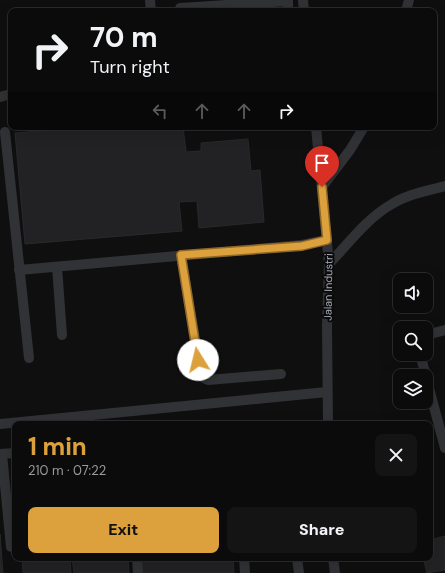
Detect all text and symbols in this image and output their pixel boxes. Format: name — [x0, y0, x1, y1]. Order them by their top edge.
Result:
text: 70 m — [90, 19, 158, 56]
icon: right — [24, 24, 76, 76]
text: Turn right — [90, 55, 170, 79]
icon: left — [149, 100, 171, 122]
icon: ahead — [191, 100, 213, 122]
icon: ahead — [233, 100, 255, 122]
icon: right — [275, 100, 297, 122]
pin — [305, 146, 339, 187]
icon: arrive — [311, 152, 333, 174]
street label: Jalan Industri — [320, 253, 336, 321]
map controls — [393, 273, 433, 409]
button: sound — [393, 273, 433, 313]
button: search — [393, 321, 433, 361]
position arrow — [177, 339, 219, 381]
button: layers — [393, 369, 433, 409]
text: 1 min — [28, 431, 87, 462]
button: close — [375, 434, 417, 476]
text: 210 m · 07:22 — [28, 462, 106, 479]
button: Exit — [28, 507, 219, 553]
button: Share — [227, 507, 417, 553]

